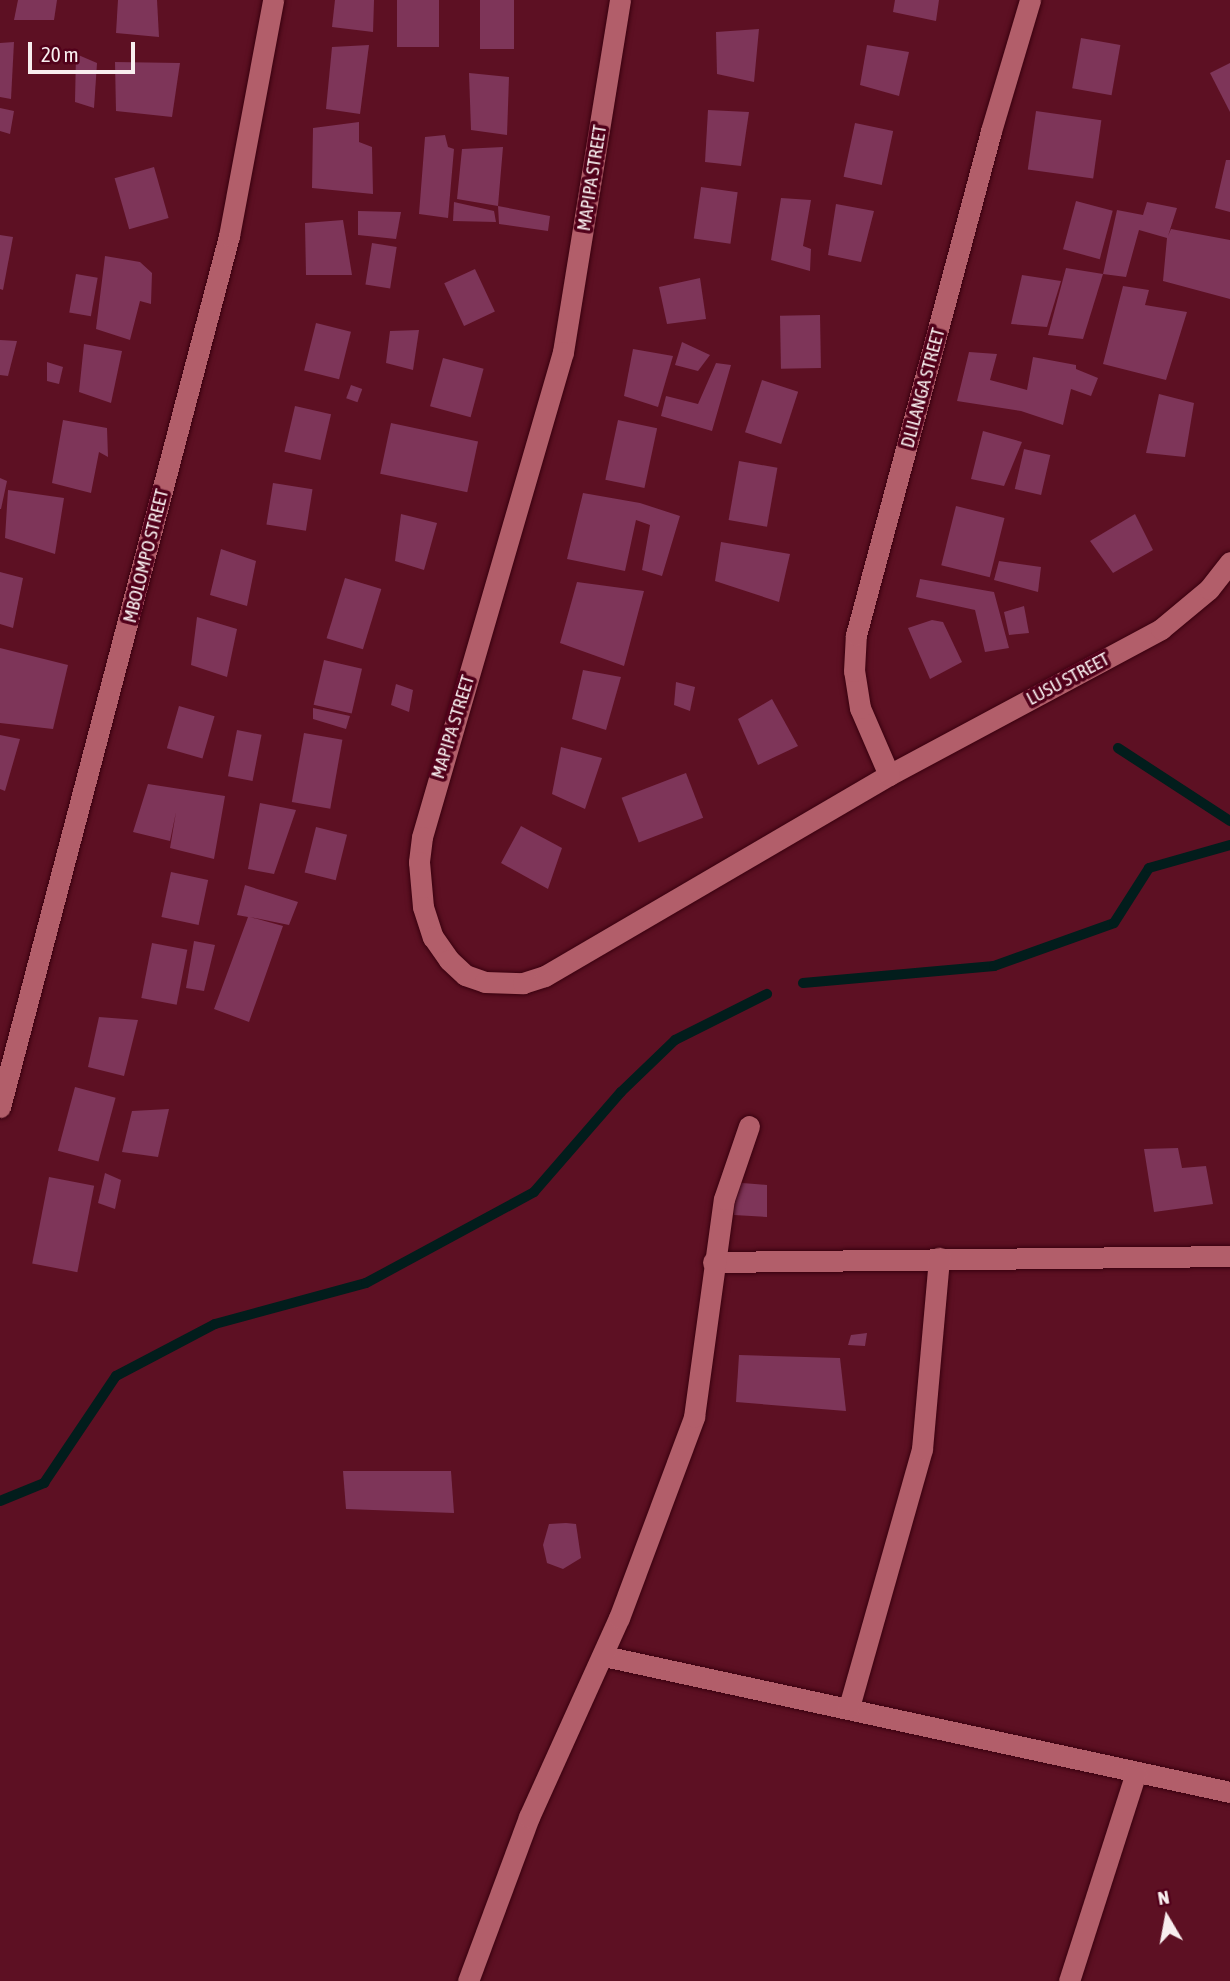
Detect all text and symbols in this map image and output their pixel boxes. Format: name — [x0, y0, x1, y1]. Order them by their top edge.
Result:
scale bar — [32, 28, 138, 72]
text: 20 m — [41, 42, 79, 66]
street label: MAPIPA STREET — [572, 123, 612, 233]
street label: DLILANGA STREET — [896, 326, 950, 450]
street label: MBOLOMPO STREET — [118, 487, 174, 625]
street label: LUSU STREET — [1023, 648, 1113, 710]
street label: MAPIPA STREET — [426, 673, 480, 781]
north arrow — [1132, 1883, 1202, 1953]
text: N — [1156, 1886, 1171, 1909]

